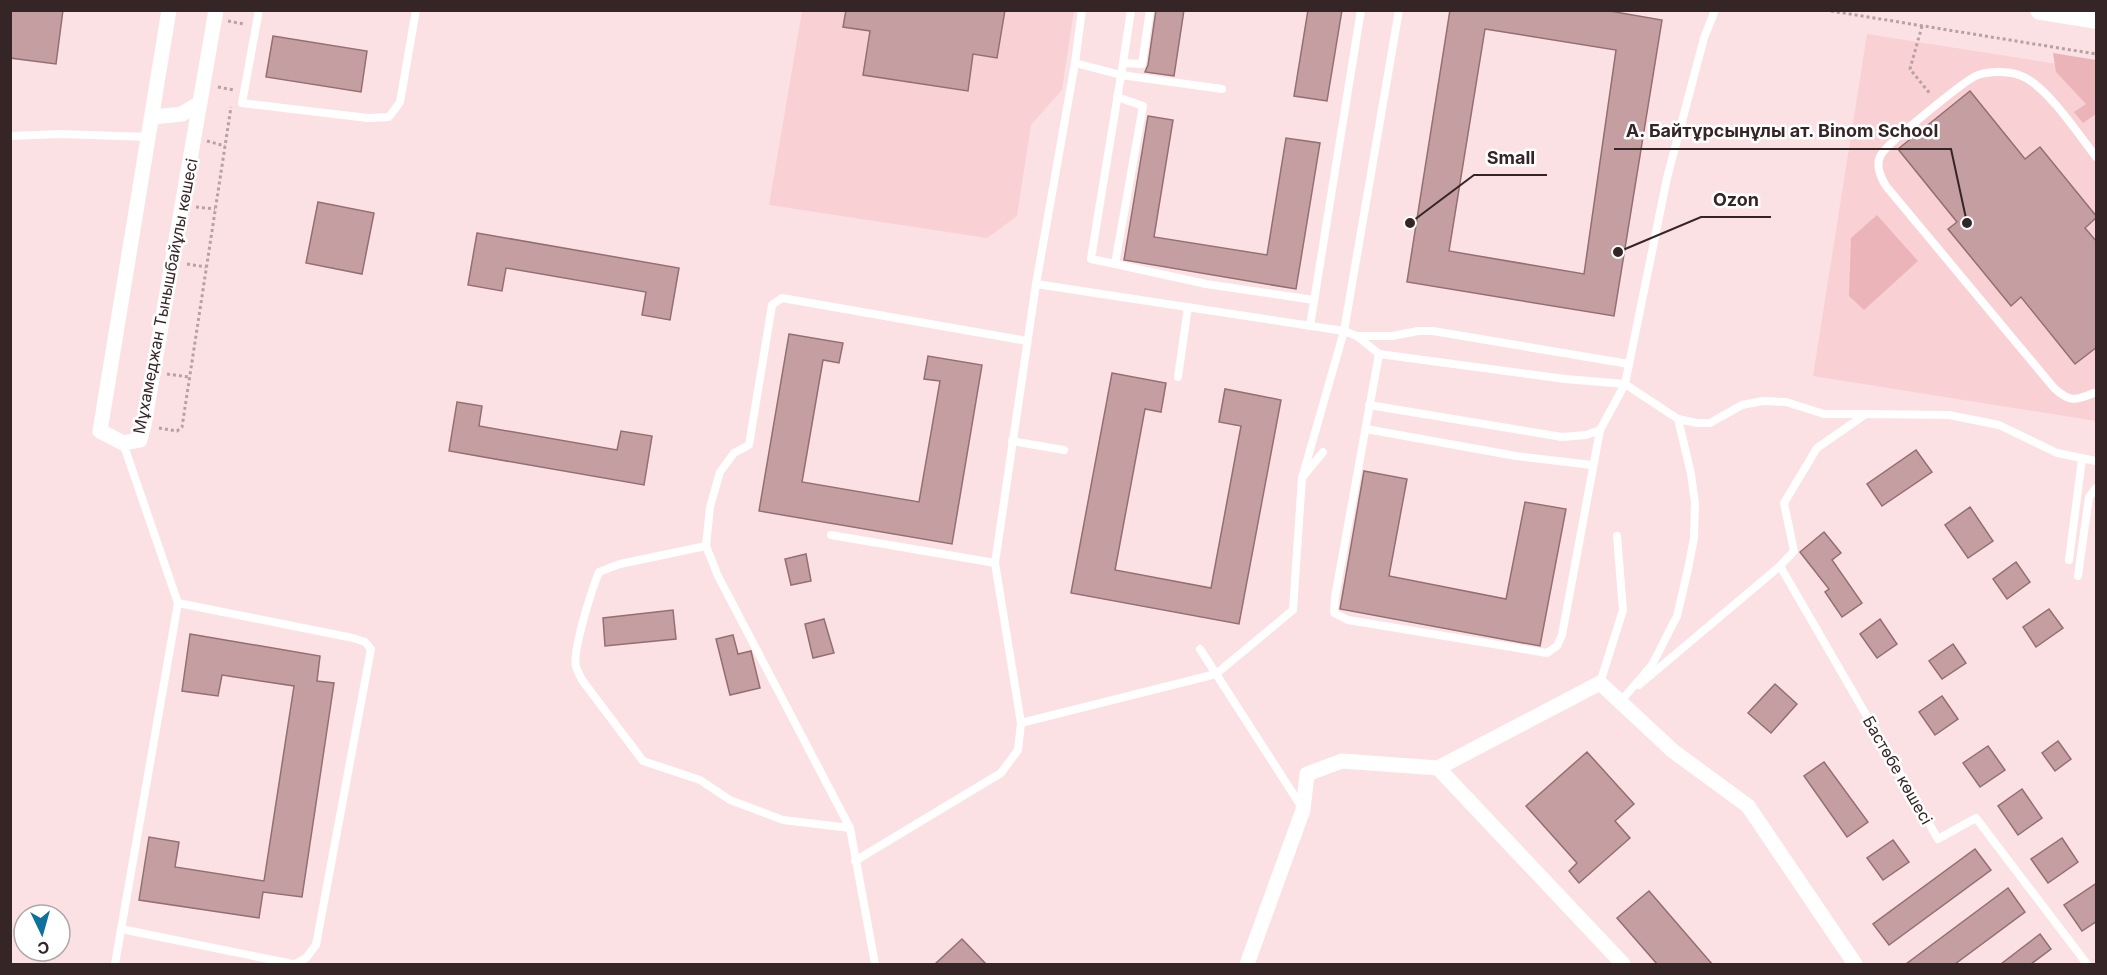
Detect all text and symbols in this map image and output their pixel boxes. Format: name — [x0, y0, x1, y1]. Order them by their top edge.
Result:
callout: А. Байтұрсынұлы ат. Binom School — [1614, 113, 1951, 149]
text: А. Байтұрсынұлы ат. Binom School — [1626, 120, 1938, 141]
callout: Small — [1474, 139, 1547, 175]
text: Small — [1487, 147, 1535, 168]
street label: Мұхамеджан Тынышбайұлы көшесі — [128, 157, 202, 435]
callout: Ozon — [1701, 181, 1771, 217]
text: Ozon — [1713, 189, 1759, 210]
street label: Бастөбе көшесі — [1859, 712, 1937, 828]
north arrow — [12, 903, 72, 963]
text: С — [36, 937, 50, 958]

